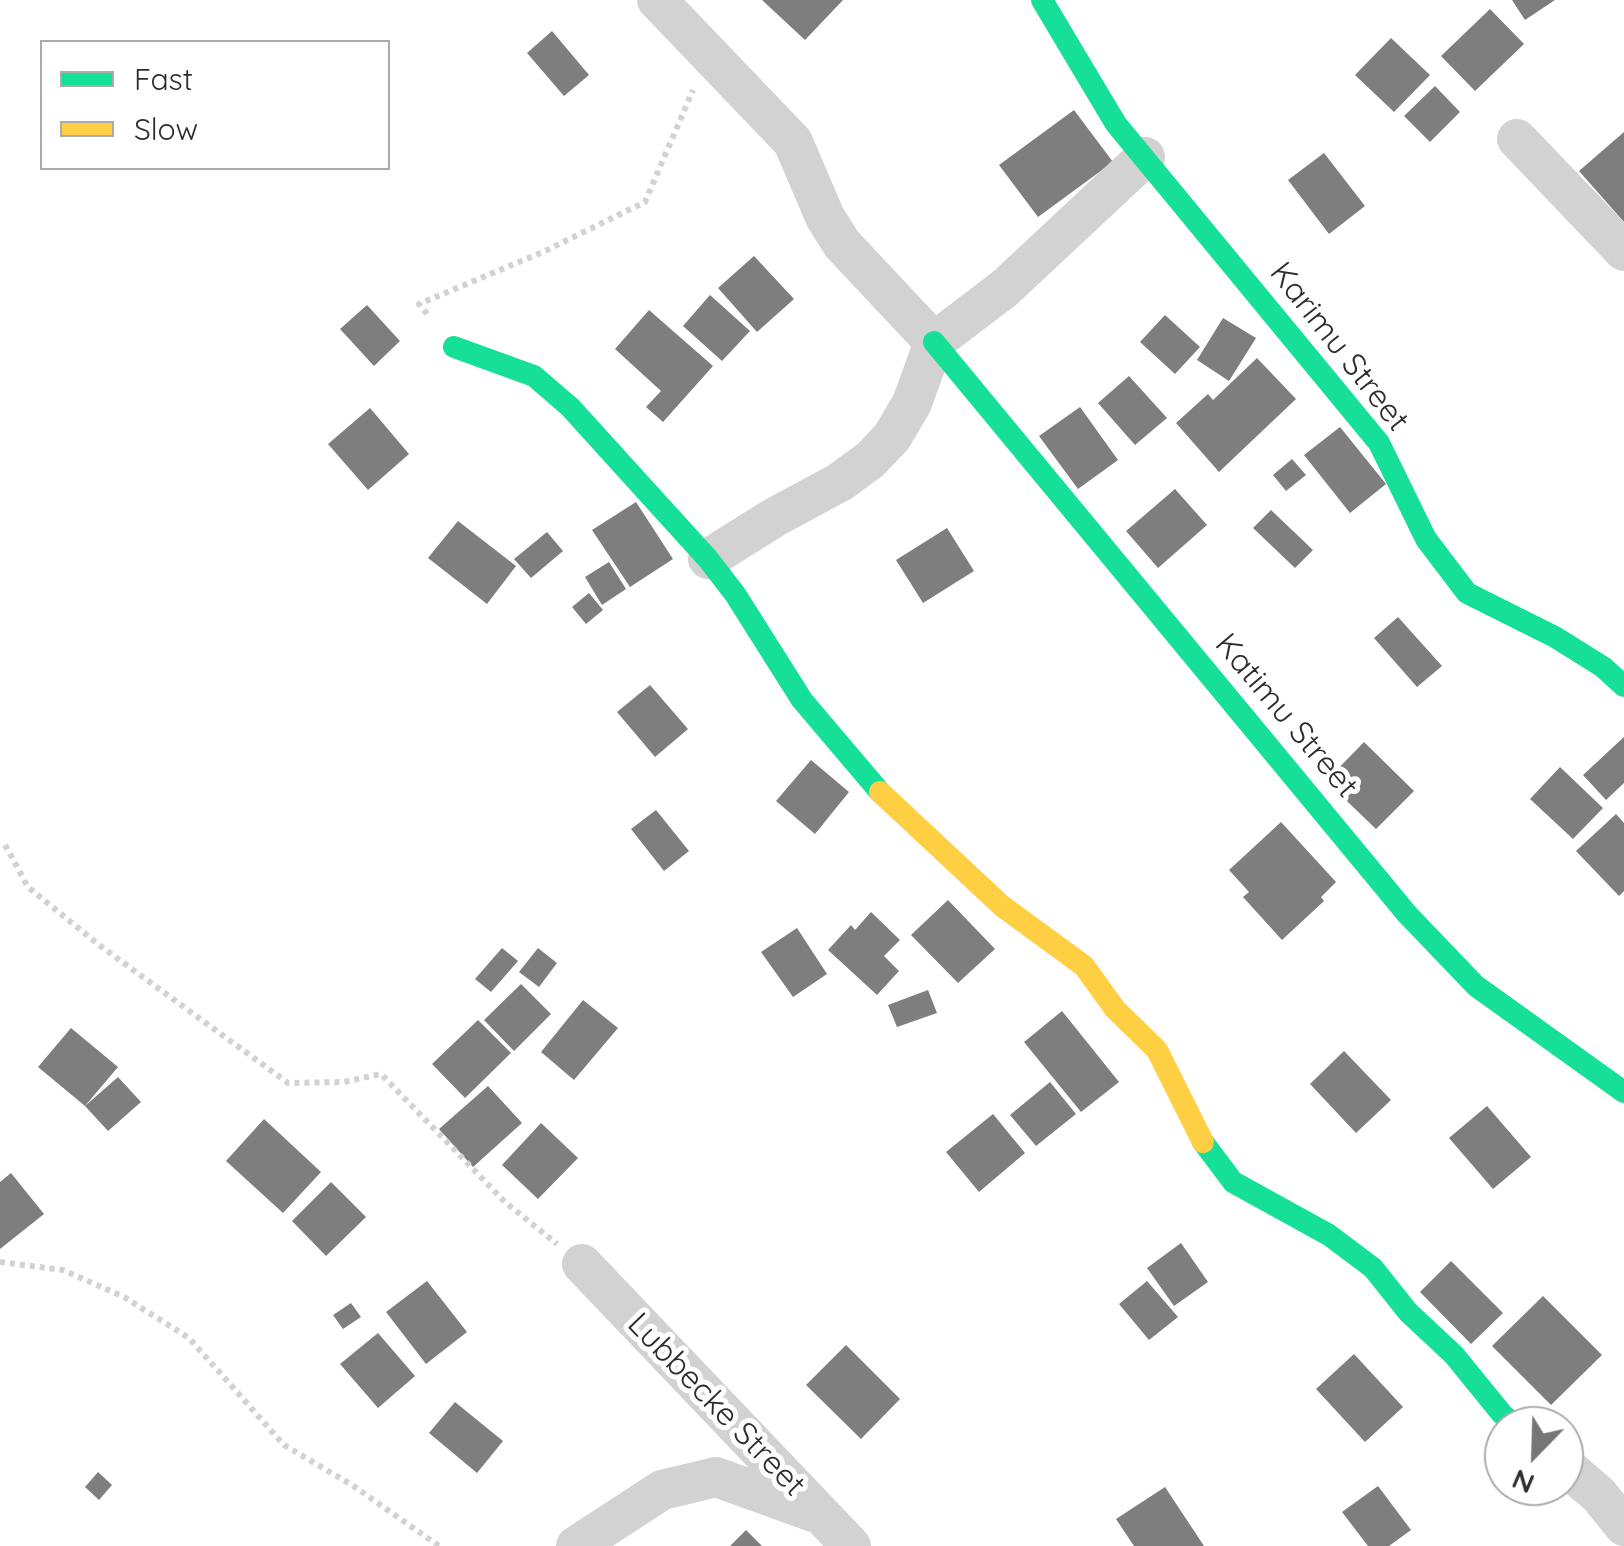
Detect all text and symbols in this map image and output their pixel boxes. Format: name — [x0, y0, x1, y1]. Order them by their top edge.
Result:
legend — [40, 40, 390, 170]
text: Fast — [134, 60, 193, 98]
text: Slow — [134, 110, 198, 148]
street label: Karimu Street — [1261, 255, 1417, 439]
street label: Katimu Street — [1206, 626, 1366, 806]
street label: Lubbecke Street — [619, 1306, 813, 1504]
north arrow — [1484, 1406, 1584, 1506]
text: N — [1507, 1462, 1539, 1502]

